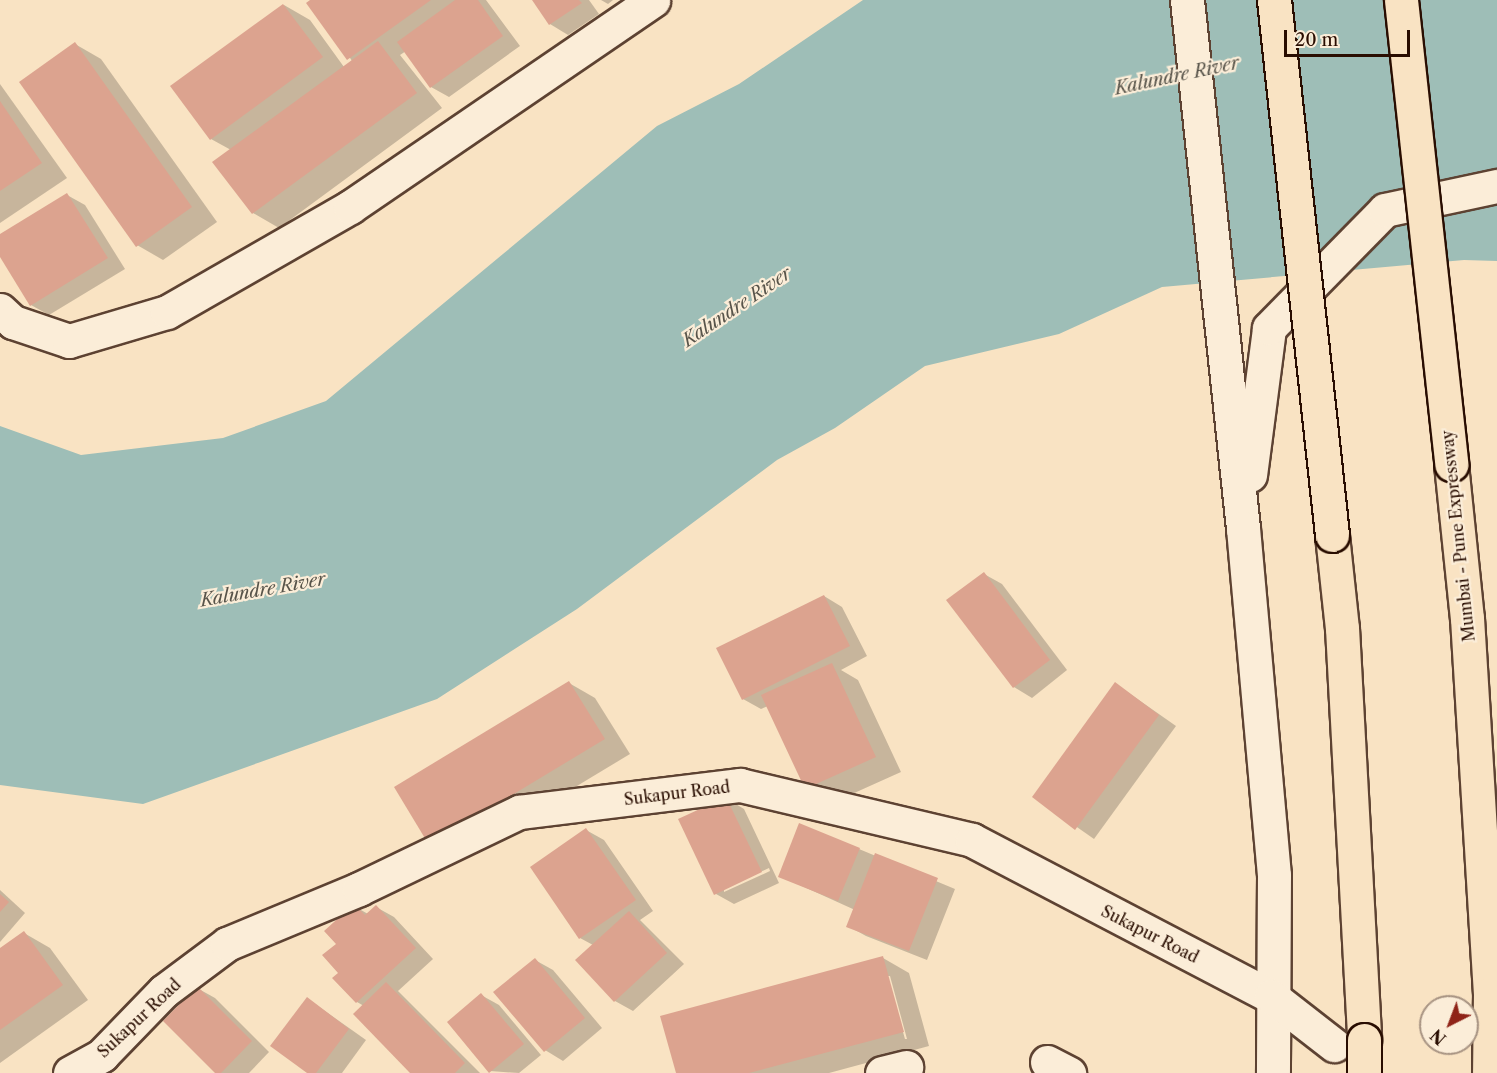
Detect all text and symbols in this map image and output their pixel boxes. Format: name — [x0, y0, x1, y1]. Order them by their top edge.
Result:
scale bar — [1287, 18, 1413, 56]
text: 20 m — [1295, 29, 1338, 51]
water label: Kalundre River — [1113, 52, 1241, 100]
water label: Kalundre River — [678, 263, 796, 351]
street label: Mumbai - Pune Expressway — [1437, 429, 1479, 643]
water label: Kalundre River — [199, 568, 327, 612]
street label: Sukapur Road — [623, 777, 731, 809]
street label: Sukapur Road — [1098, 901, 1202, 967]
street label: Sukapur Road — [93, 974, 185, 1062]
north arrow — [1419, 995, 1479, 1055]
text: N — [1426, 1025, 1450, 1049]

